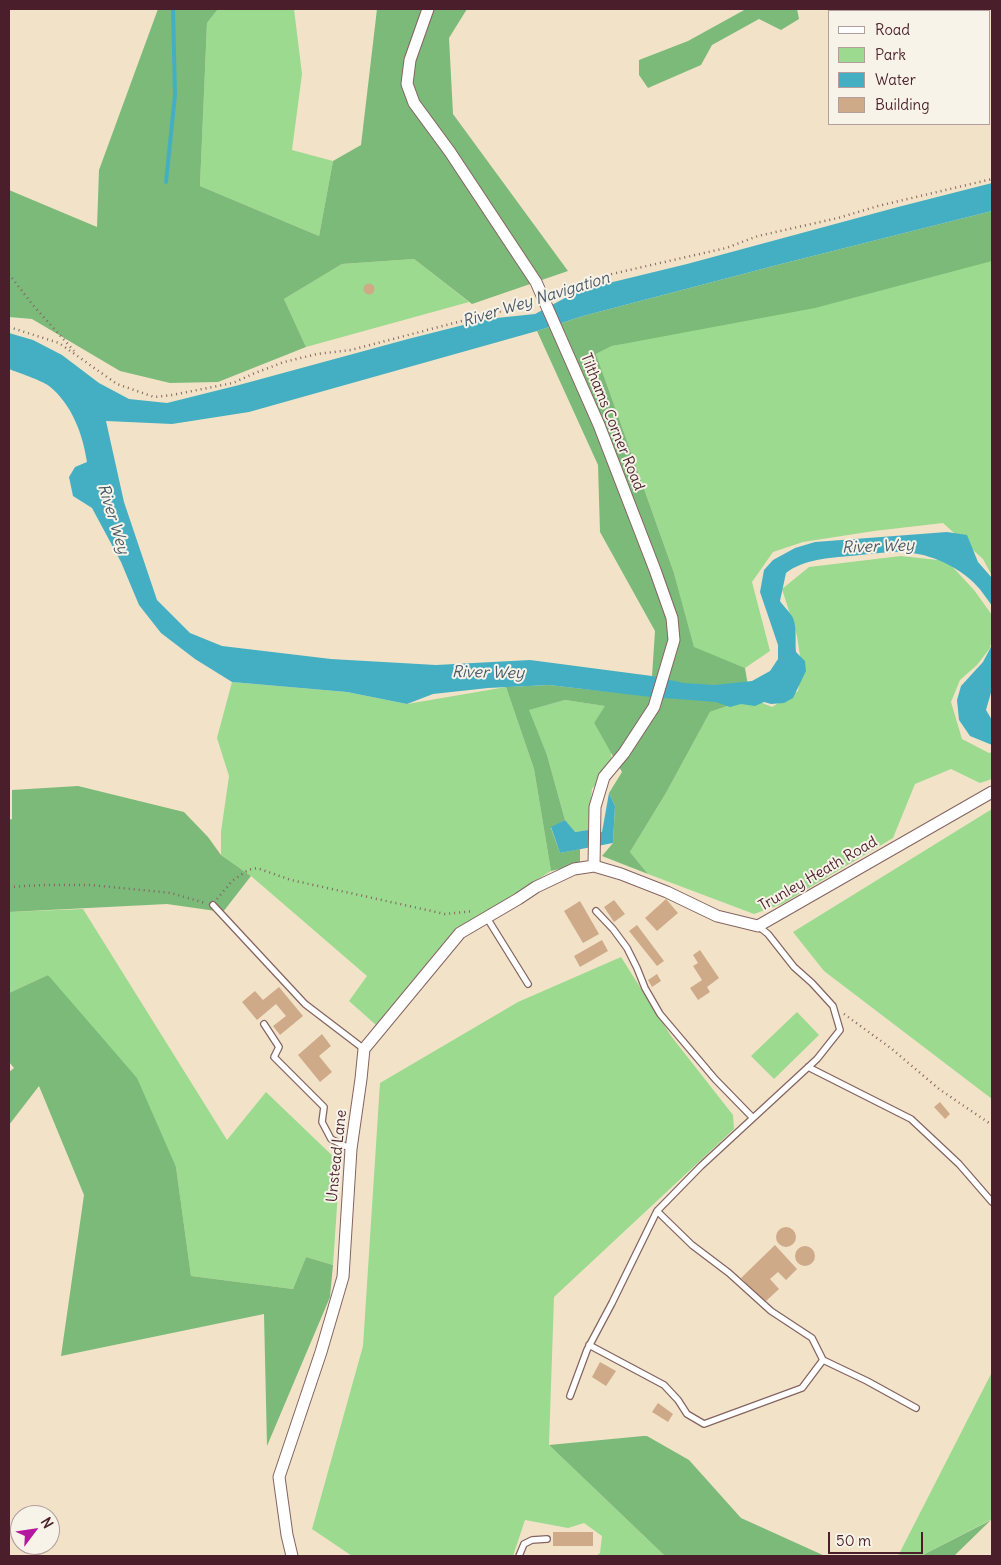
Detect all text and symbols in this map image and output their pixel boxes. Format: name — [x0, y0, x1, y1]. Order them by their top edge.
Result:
legend — [828, 10, 991, 125]
text: Road — [875, 20, 910, 39]
text: Park — [875, 45, 906, 64]
text: Water — [875, 70, 916, 89]
text: Building — [875, 95, 930, 114]
water label: River Wey Navigation — [460, 269, 612, 331]
street label: Tilthams Corner Road — [576, 351, 648, 493]
water label: River Wey — [93, 482, 133, 556]
water label: River Wey — [842, 536, 914, 558]
water label: River Wey — [452, 663, 524, 683]
street label: Trunley Heath Road — [756, 833, 880, 915]
street label: Unstead Lane — [323, 1109, 351, 1203]
north arrow — [10, 1505, 60, 1555]
text: N — [37, 1514, 57, 1532]
scale bar — [831, 1522, 926, 1554]
text: 50 m — [836, 1531, 871, 1550]

